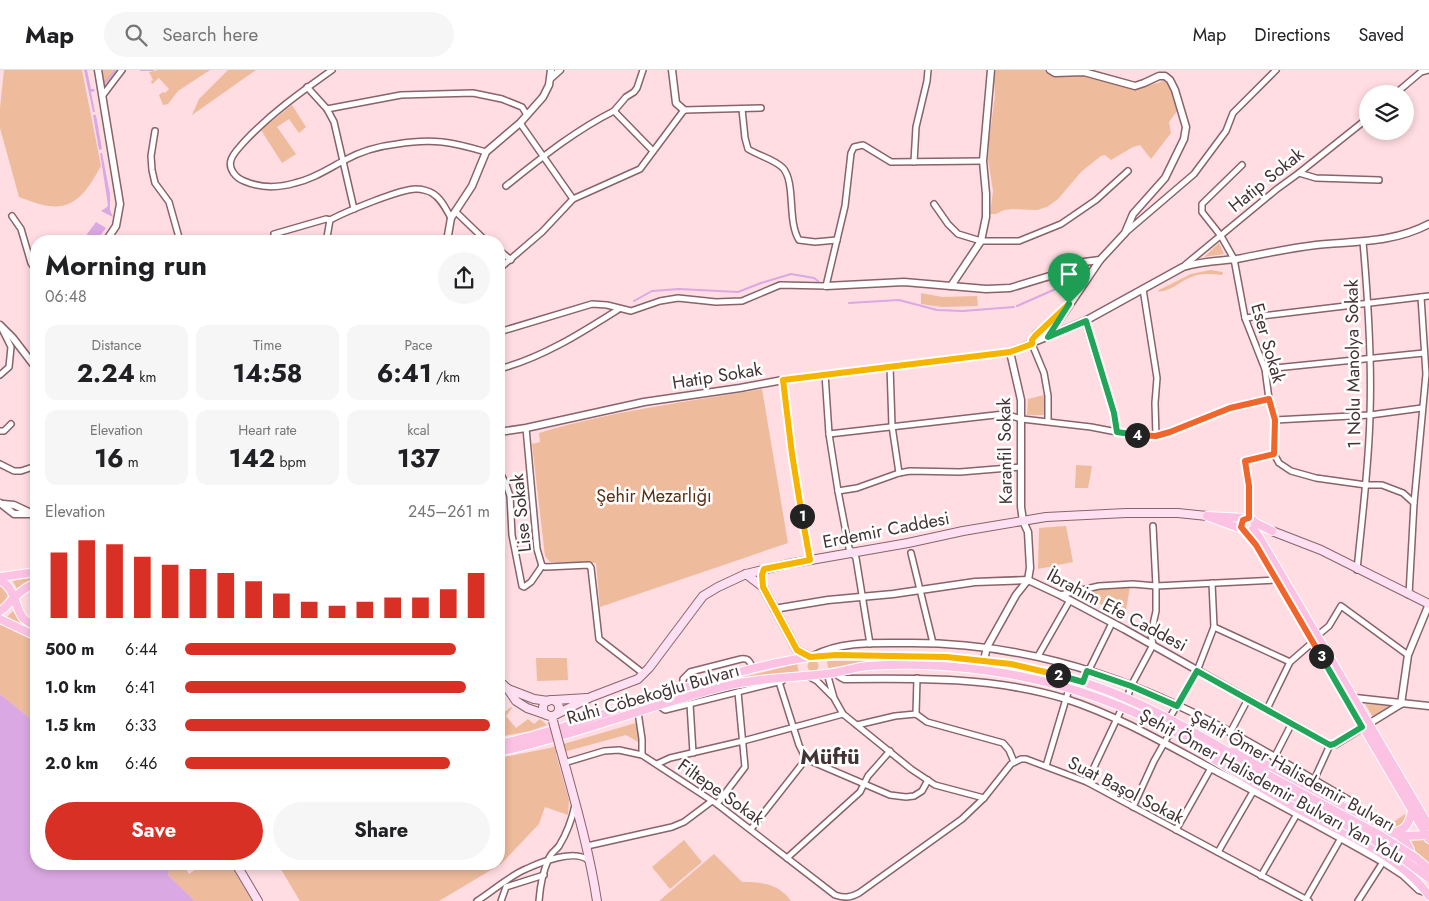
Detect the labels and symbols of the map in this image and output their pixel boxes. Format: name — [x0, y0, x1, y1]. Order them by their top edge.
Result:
street label: Hatip Sokak — [1223, 141, 1309, 219]
pin — [1048, 253, 1090, 304]
street label: 1 Nolu Manolya Sokak — [1339, 279, 1367, 449]
street label: Eser Sokak — [1244, 300, 1292, 386]
street label: Hatip Sokak — [670, 356, 764, 396]
street label: Karanfil Sokak — [991, 397, 1019, 505]
pin: 4 — [1124, 422, 1150, 448]
street label: Lise Sokak — [504, 472, 538, 554]
park label: Şehir Mezarlığı — [596, 483, 712, 509]
pin: 1 — [790, 504, 814, 528]
street label: Erdemir Caddesi — [820, 505, 952, 555]
street label: İbrahim Efe Caddesi — [1042, 562, 1192, 658]
pin: 3 — [1308, 644, 1334, 668]
street label: Ruhi Cöbekoğlu Bulvarı — [564, 657, 742, 731]
pin: 2 — [1046, 662, 1070, 688]
street label: Şehit Ömer Halisdemir Bulvarı Yan Yolu — [1135, 702, 1409, 870]
street label: Şehit Ömer Halisdemir Bulvarı — [1186, 704, 1400, 838]
district label: Müftü — [800, 740, 860, 772]
street label: Suat Başol Sokak — [1063, 750, 1189, 830]
street label: Filtepe Sokak — [672, 753, 770, 832]

